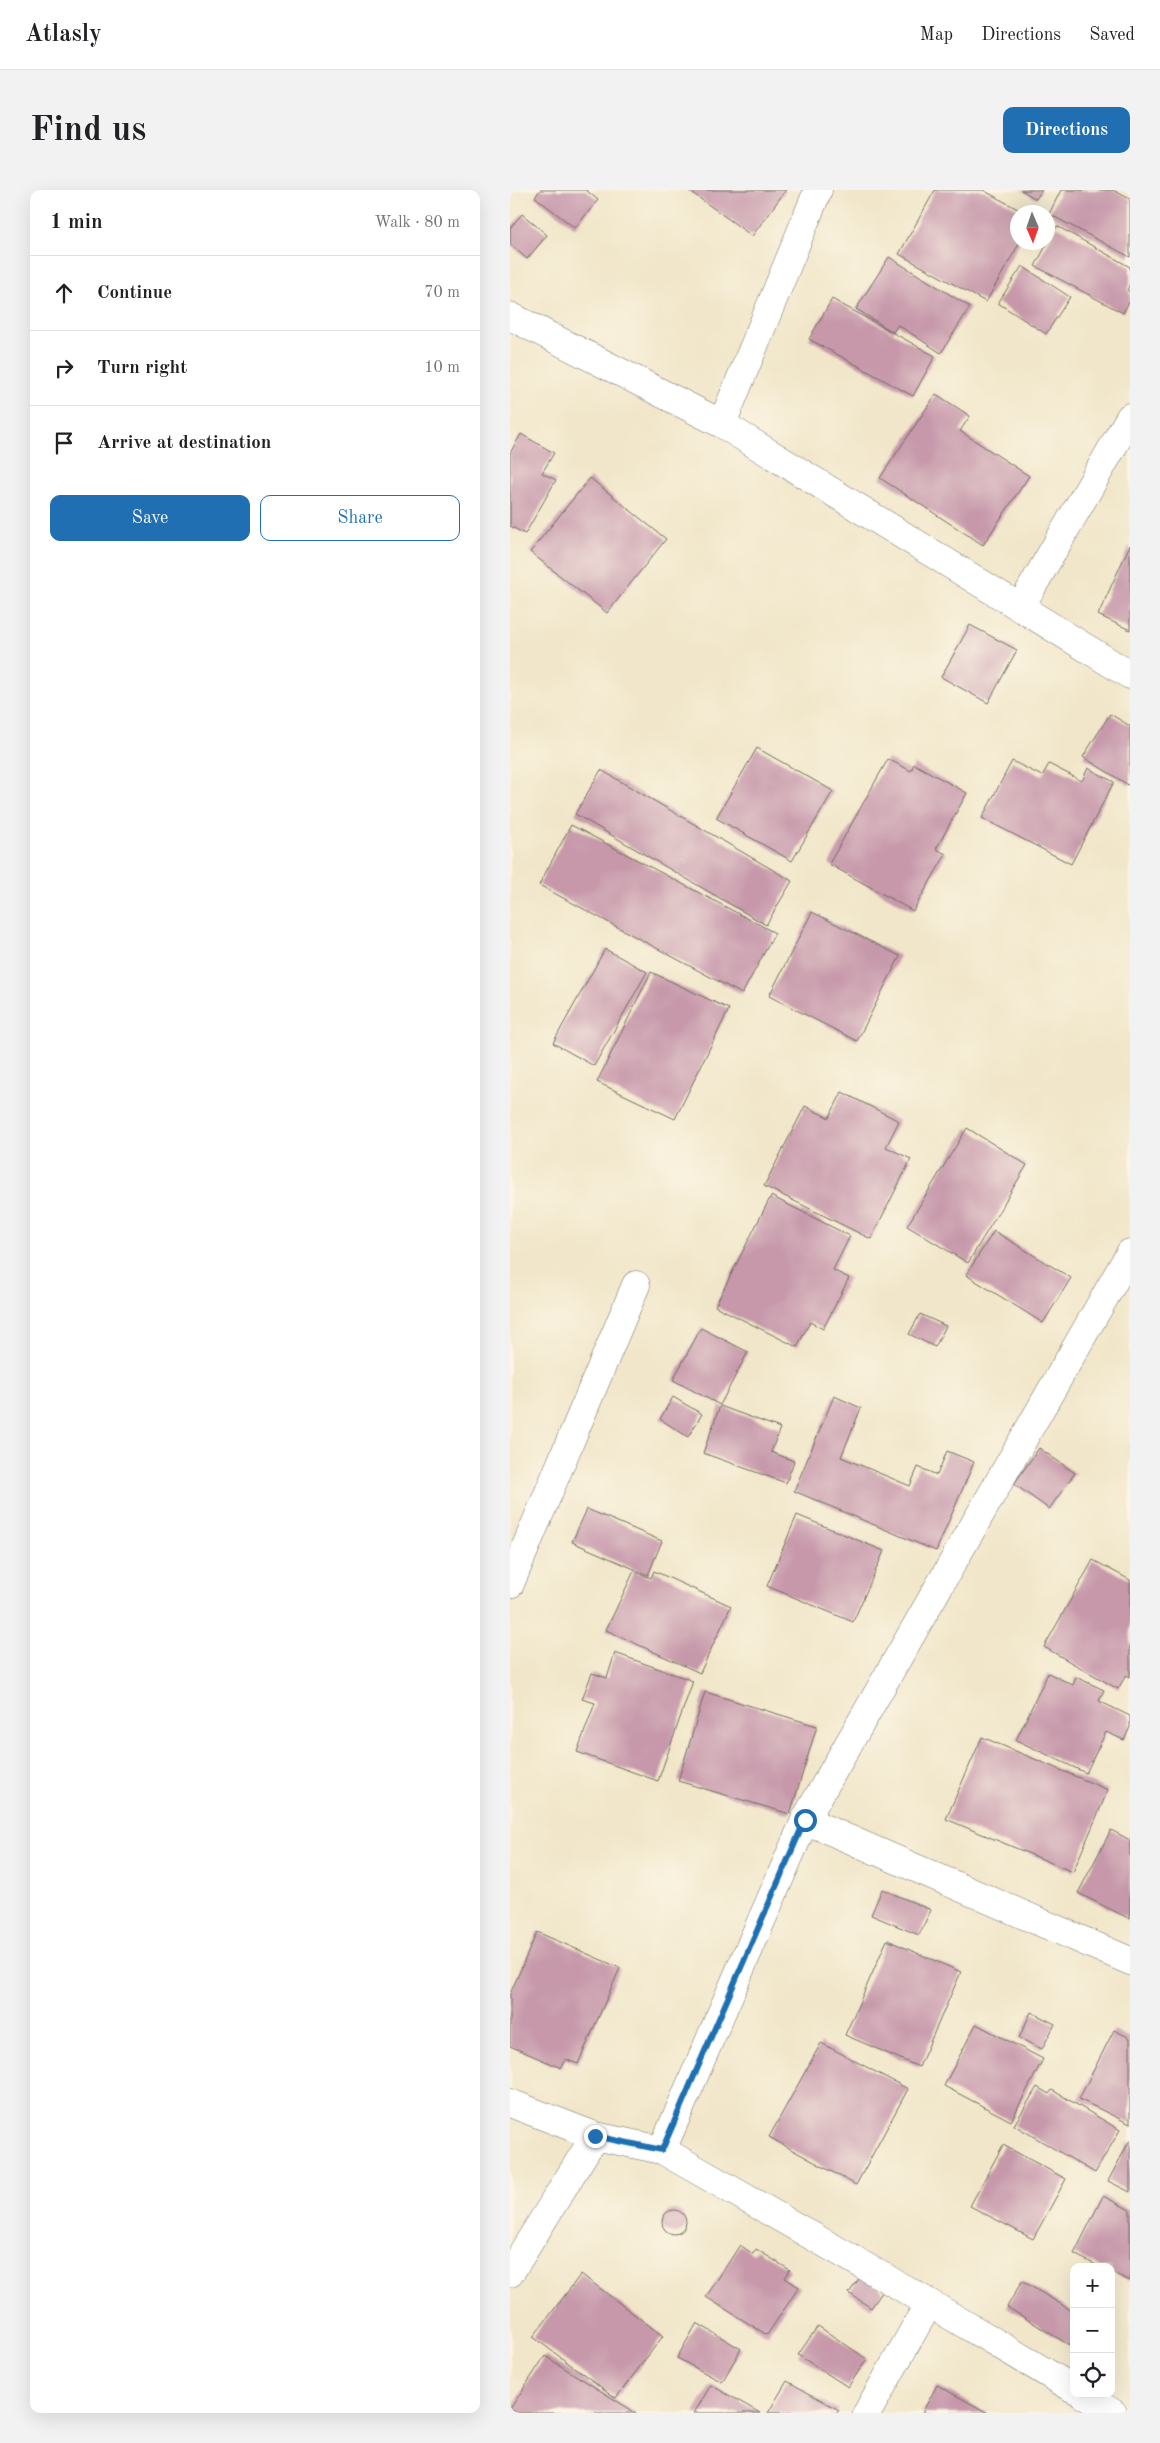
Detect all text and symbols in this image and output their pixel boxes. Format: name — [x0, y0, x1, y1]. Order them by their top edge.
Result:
text: Atlasly — [25, 23, 102, 47]
text: Map — [920, 26, 953, 44]
text: Directions — [981, 26, 1061, 44]
text: Saved — [1089, 26, 1135, 44]
button: Directions — [1003, 107, 1130, 153]
text: Find us — [30, 113, 146, 148]
north arrow — [1010, 205, 1055, 250]
text: 1 min — [50, 212, 103, 233]
text: Walk · 80 m — [374, 215, 460, 231]
icon: ahead — [50, 279, 78, 307]
text: Continue — [97, 284, 172, 303]
text: 70 m — [424, 285, 460, 301]
icon: right — [50, 354, 78, 382]
text: Turn right — [97, 359, 187, 378]
text: 10 m — [424, 360, 460, 376]
icon: arrive — [50, 429, 78, 457]
text: Arrive at destination — [97, 434, 271, 453]
button: Save — [50, 495, 250, 541]
button: Share — [260, 495, 460, 541]
route start — [794, 1809, 817, 1832]
route end — [584, 2125, 607, 2148]
map controls — [1070, 2263, 1115, 2398]
button: + — [1070, 2263, 1115, 2308]
button: − — [1070, 2308, 1115, 2353]
button: locate — [1070, 2353, 1115, 2398]

